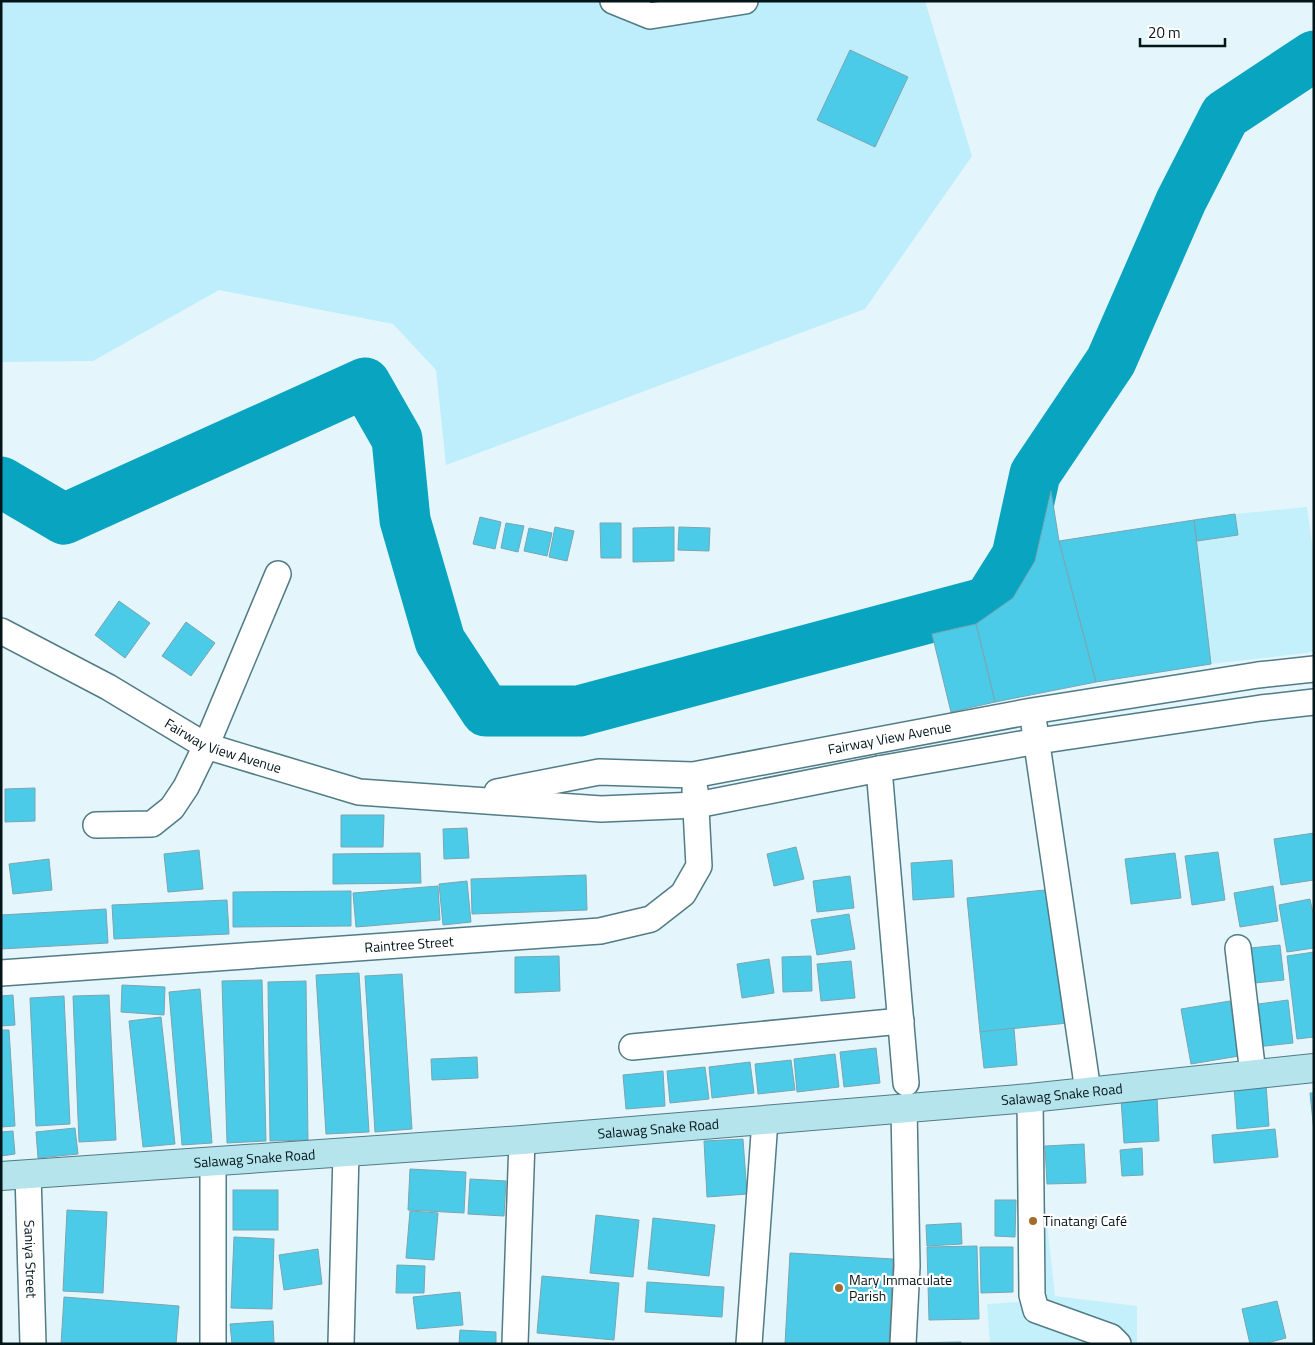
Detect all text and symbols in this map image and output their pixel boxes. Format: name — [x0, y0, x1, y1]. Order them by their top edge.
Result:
scale bar — [1140, 15, 1225, 47]
text: 20 m — [1148, 21, 1181, 44]
street label: Fairway View Avenue — [161, 712, 284, 778]
street label: Fairway View Avenue — [826, 715, 953, 759]
street label: Raintree Street — [364, 930, 454, 957]
street label: Salawag Snake Road — [1000, 1077, 1124, 1110]
street label: Salawag Snake Road — [597, 1113, 720, 1144]
street label: Salawag Snake Road — [193, 1143, 316, 1173]
place label: Tinatangi Café — [1043, 1210, 1127, 1231]
marker: Tinatangi Café — [1027, 1215, 1039, 1227]
street label: Saniya Street — [19, 1220, 43, 1298]
place label: Mary Immaculate Parish — [849, 1269, 952, 1306]
marker: Mary Immaculate Parish — [833, 1282, 845, 1294]

